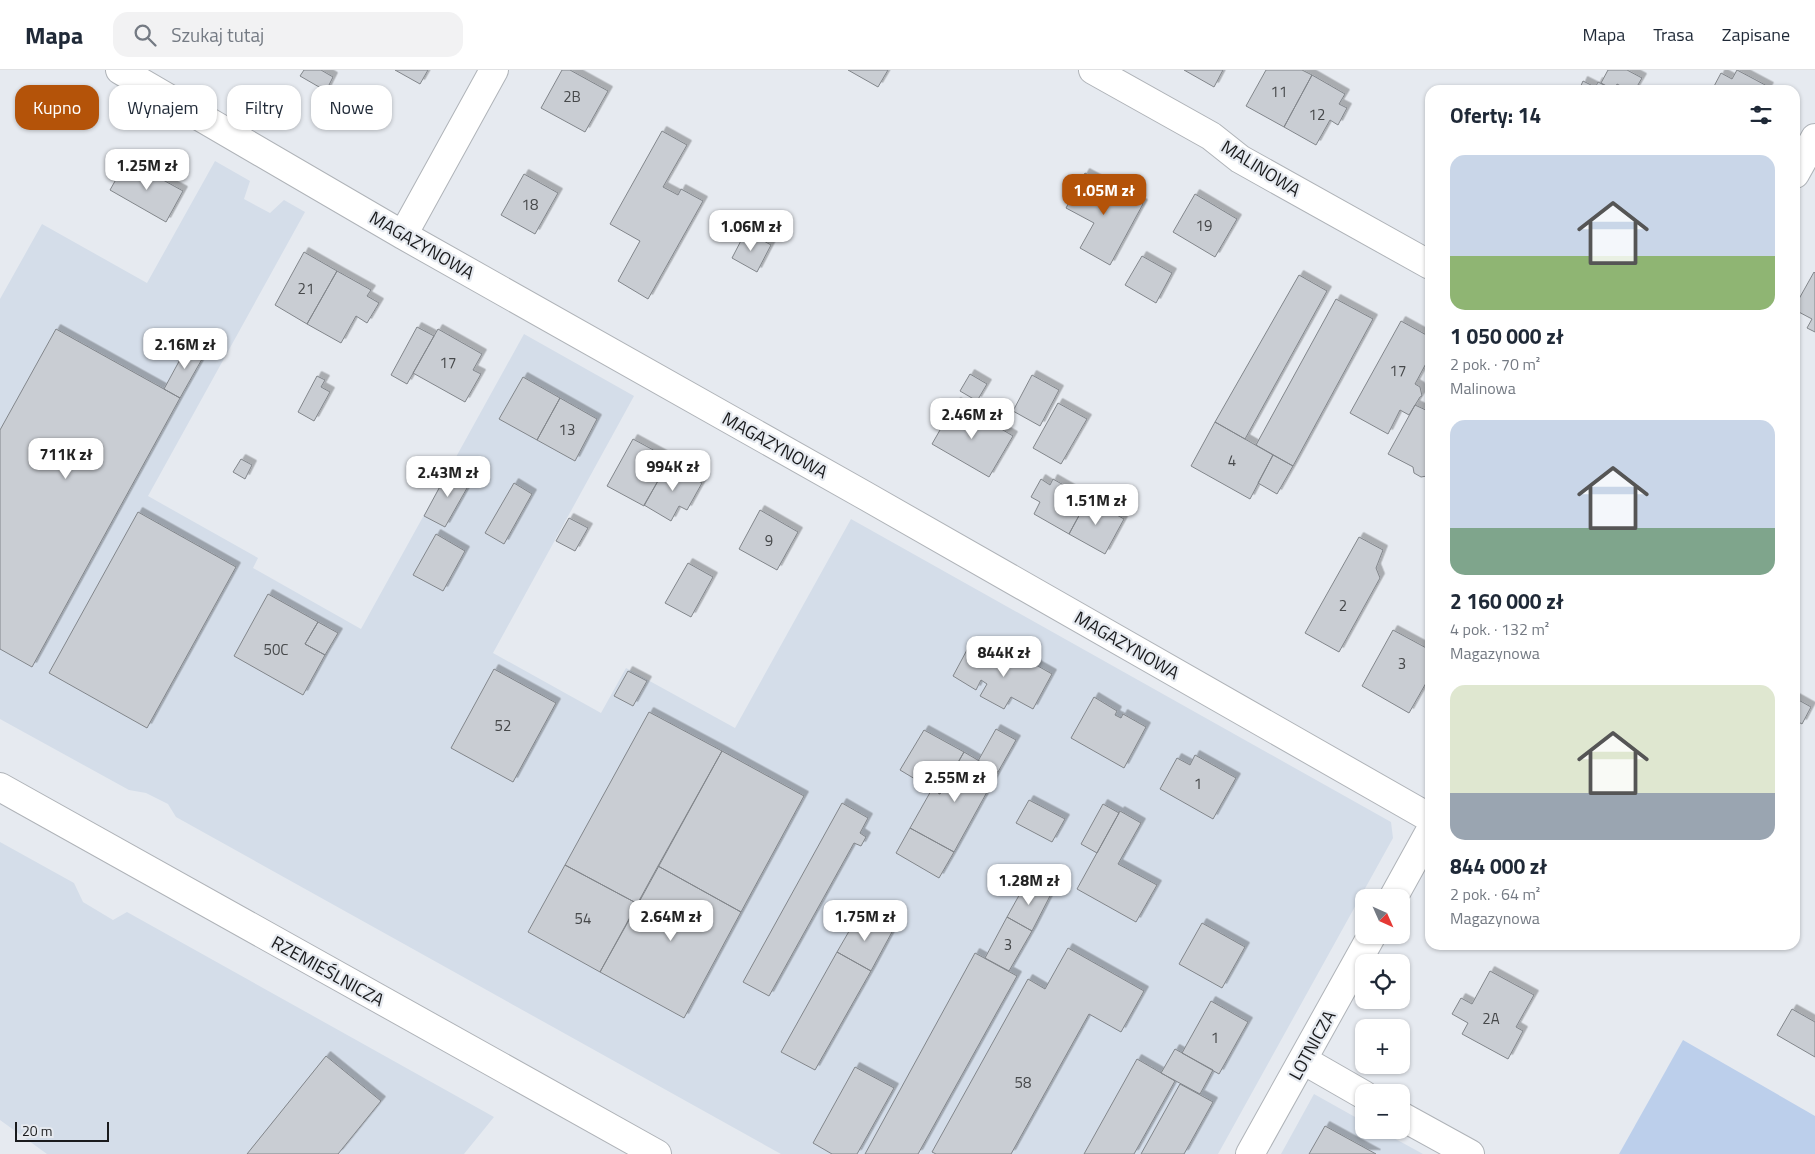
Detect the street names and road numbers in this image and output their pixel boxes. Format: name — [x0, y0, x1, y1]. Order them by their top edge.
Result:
street label: MALINOWA — [1216, 133, 1306, 203]
street label: MAGAZYNOWA — [365, 204, 480, 286]
street label: MAGAZYNOWA — [717, 405, 833, 485]
street label: MAGAZYNOWA — [1070, 604, 1185, 686]
street label: RZEMIEŚLNICZA — [267, 929, 390, 1013]
street label: LOTNICZA — [1282, 1005, 1342, 1085]

